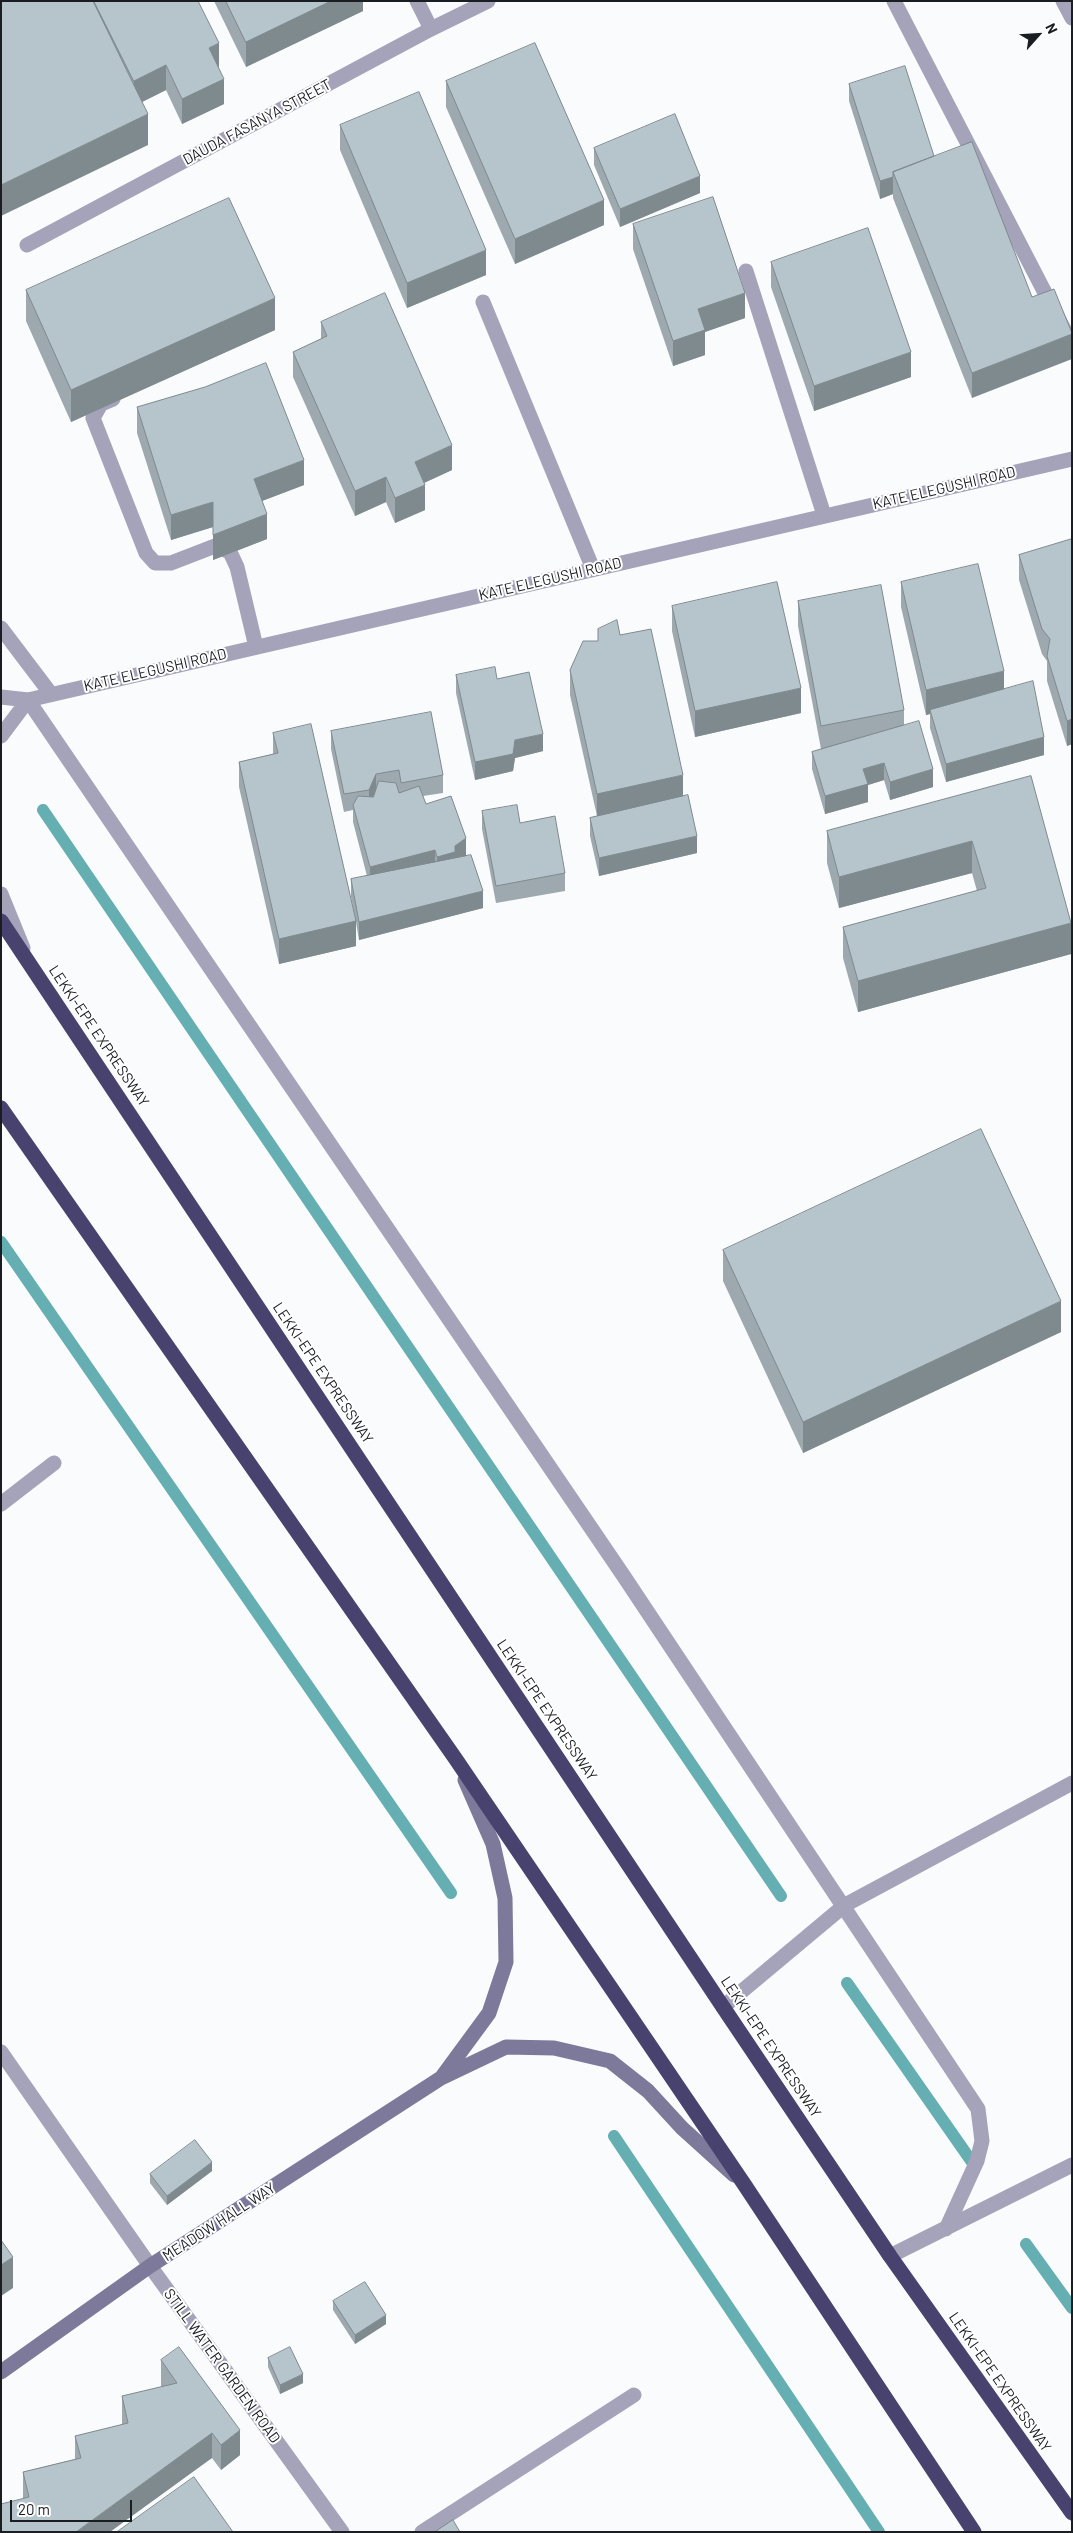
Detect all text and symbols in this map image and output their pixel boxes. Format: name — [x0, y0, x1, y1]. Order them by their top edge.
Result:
north arrow — [1013, 10, 1063, 60]
text: N — [1042, 20, 1062, 36]
street label: DAUDA FASANYA STREET — [180, 75, 334, 169]
street label: KATE ELEGUSHI ROAD — [871, 463, 1017, 513]
street label: KATE ELEGUSHI ROAD — [477, 554, 623, 604]
street label: KATE ELEGUSHI ROAD — [82, 645, 228, 695]
street label: LEKKI-EPE EXPRESSWAY — [45, 962, 153, 1110]
street label: LEKKI-EPE EXPRESSWAY — [269, 1299, 377, 1447]
street label: LEKKI-EPE EXPRESSWAY — [493, 1636, 601, 1784]
street label: LEKKI-EPE EXPRESSWAY — [717, 1973, 825, 2121]
street label: MEADOW HALL WAY — [159, 2179, 279, 2265]
street label: STILL WATER GARDEN ROAD — [160, 2285, 284, 2447]
street label: LEKKI-EPE EXPRESSWAY — [945, 2309, 1055, 2455]
scale bar — [12, 2490, 135, 2522]
text: 20 m — [18, 2500, 50, 2518]

